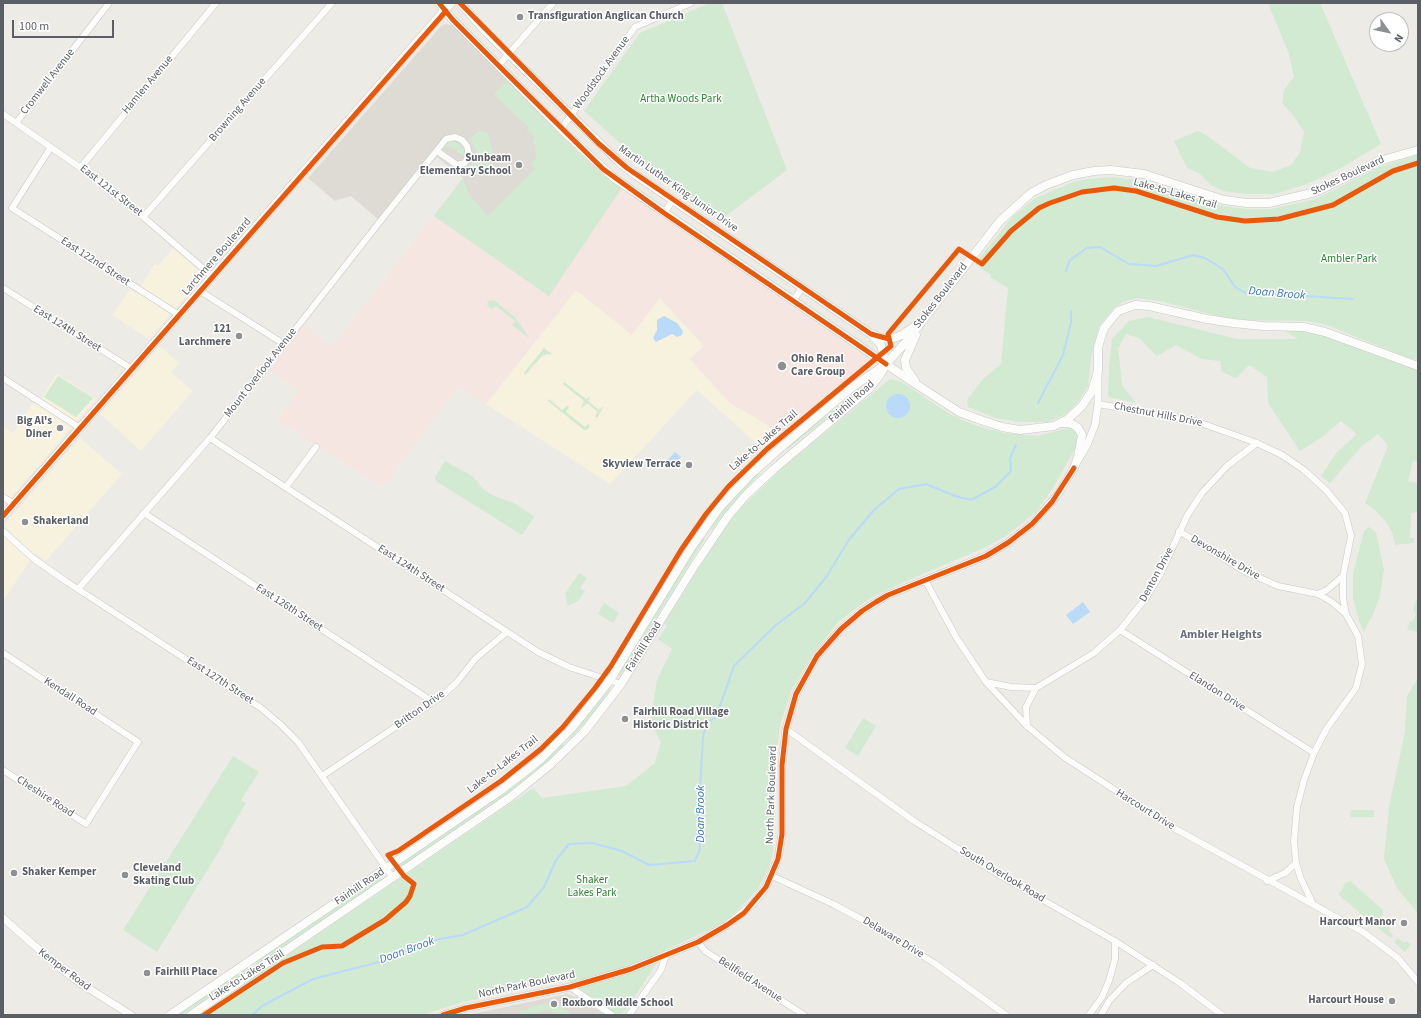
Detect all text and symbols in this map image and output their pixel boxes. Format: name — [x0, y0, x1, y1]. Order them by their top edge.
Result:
place label: Transfiguration Anglican Church — [528, 10, 684, 24]
scale bar — [14, 12, 116, 38]
marker: Transfiguration Anglican Church — [515, 12, 525, 22]
north arrow — [1369, 12, 1409, 52]
text: 100 m — [19, 18, 49, 35]
text: N — [1390, 31, 1407, 45]
street label: Woodstock Avenue — [571, 34, 633, 112]
street label: Cromwell Avenue — [18, 46, 78, 118]
street label: Hamlen Avenue — [120, 53, 176, 117]
street label: Browning Avenue — [207, 75, 269, 145]
park label: Artha Woods Park — [640, 93, 722, 107]
street label: Martin Luther King Junior Drive — [616, 143, 740, 235]
place label: Sunbeam Elementary School — [420, 152, 511, 178]
street label: Stokes Boulevard — [1309, 153, 1387, 199]
marker: Sunbeam Elementary School — [514, 160, 524, 170]
street label: East 121st Street — [77, 162, 145, 220]
street label: Lake-to-Lakes Trail — [1132, 176, 1218, 212]
street label: Larchmere Boulevard — [180, 215, 254, 299]
street label: East 122nd Street — [58, 235, 132, 289]
park label: Ambler Park — [1321, 253, 1377, 267]
street label: Stokes Boulevard — [911, 261, 971, 331]
water label: Doan Brook — [1248, 284, 1306, 304]
street label: East 124th Street — [31, 303, 103, 355]
place label: 121 Larchmere — [179, 323, 231, 349]
street label: Mount Overlook Avenue — [222, 326, 300, 420]
marker: 121 Larchmere — [234, 331, 244, 341]
place label: Ohio Renal Care Group — [791, 353, 845, 379]
marker: Ohio Renal Care Group — [776, 360, 788, 372]
street label: Fairhill Road — [826, 378, 878, 426]
street label: Chestnut Hills Drive — [1113, 400, 1203, 430]
street label: Lake-to-Lakes Trail — [727, 408, 801, 474]
place label: Big Al's Diner — [17, 415, 52, 441]
marker: Big Al's Diner — [55, 423, 65, 433]
place label: Skyview Terrace — [602, 458, 681, 472]
marker: Skyview Terrace — [684, 460, 694, 470]
place label: Shakerland — [33, 515, 89, 529]
marker: Shakerland — [20, 517, 30, 527]
street label: Devonshire Drive — [1188, 533, 1262, 583]
street label: East 124th Street — [375, 542, 447, 596]
street label: Denton Drive — [1137, 545, 1177, 605]
street label: East 126th Street — [253, 581, 325, 635]
street label: Fairhill Road — [623, 619, 665, 675]
district label: Ambler Heights — [1180, 628, 1262, 642]
street label: East 127th Street — [184, 654, 256, 708]
street label: Elandon Drive — [1186, 669, 1248, 715]
street label: Kendall Road — [41, 675, 99, 719]
street label: Britton Drive — [392, 688, 448, 732]
place label: Fairhill Road Village Historic District — [633, 706, 729, 732]
marker: Fairhill Road Village Historic District — [620, 714, 630, 724]
street label: Lake-to-Lakes Trail — [465, 733, 541, 797]
street label: North Park Boulevard — [764, 746, 780, 844]
street label: Cheshire Road — [14, 773, 76, 821]
water label: Doan Brook — [694, 785, 708, 843]
street label: Harcourt Drive — [1113, 787, 1177, 833]
street label: South Overlook Road — [957, 844, 1047, 906]
place label: Cleveland Skating Club — [133, 862, 194, 888]
place label: Shaker Kemper — [22, 866, 96, 880]
street label: Fairhill Road — [333, 866, 387, 908]
marker: Shaker Kemper — [9, 868, 19, 878]
marker: Cleveland Skating Club — [120, 870, 130, 880]
park label: Shaker Lakes Park — [568, 874, 616, 900]
street label: Delaware Drive — [860, 915, 926, 961]
place label: Harcourt Manor — [1320, 916, 1396, 930]
marker: Harcourt Manor — [1399, 918, 1409, 928]
water label: Doan Brook — [378, 934, 436, 968]
street label: Kemper Road — [35, 946, 93, 994]
street label: Lake-to-Lakes Trail — [207, 948, 287, 1004]
street label: Bellfield Avenue — [715, 954, 785, 1006]
place label: Fairhill Place — [155, 966, 217, 980]
marker: Fairhill Place — [142, 968, 152, 978]
street label: North Park Boulevard — [477, 968, 577, 1002]
place label: Harcourt House — [1308, 994, 1384, 1008]
marker: Harcourt House — [1387, 996, 1397, 1006]
place label: Roxboro Middle School — [562, 997, 673, 1011]
marker: Roxboro Middle School — [549, 999, 559, 1009]

